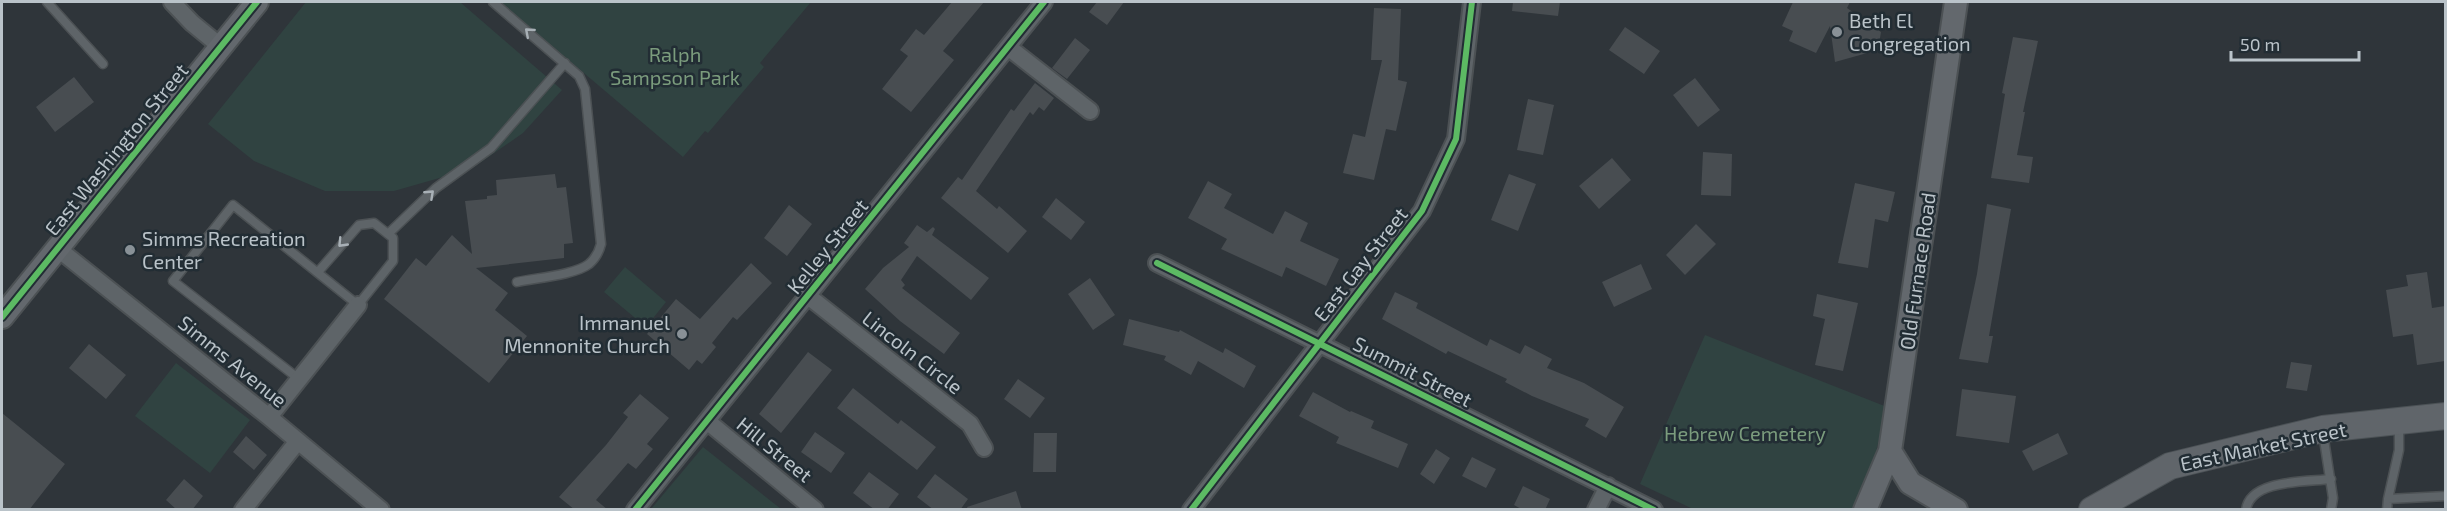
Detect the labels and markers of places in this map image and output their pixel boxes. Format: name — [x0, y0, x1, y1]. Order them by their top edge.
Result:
place label: Beth El Congregation — [1849, 8, 1971, 55]
marker: Beth El Congregation — [1830, 25, 1844, 39]
place label: Simms Recreation Center — [142, 226, 306, 273]
marker: Simms Recreation Center — [123, 243, 137, 257]
place label: Immanuel Mennonite Church — [504, 310, 670, 357]
marker: Immanuel Mennonite Church — [675, 327, 689, 341]

